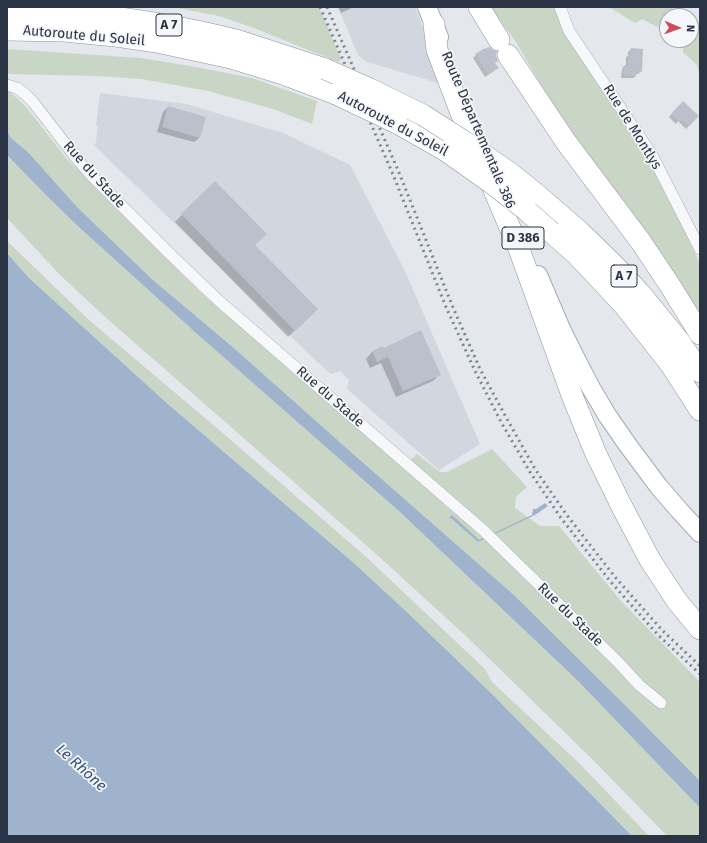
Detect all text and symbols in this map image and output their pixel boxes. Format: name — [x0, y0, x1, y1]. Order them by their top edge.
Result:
north arrow — [659, 8, 699, 48]
road number: A 7 — [156, 14, 182, 36]
street label: Autoroute du Soleil — [22, 22, 146, 50]
text: N — [684, 25, 697, 32]
street label: Route Départementale 386 — [437, 49, 519, 211]
street label: Rue de Montlys — [599, 81, 665, 173]
street label: Autoroute du Soleil — [335, 88, 451, 160]
street label: Rue du Stade — [60, 138, 128, 212]
road number: D 386 — [502, 227, 544, 249]
road number: A 7 — [611, 265, 637, 287]
street label: Rue du Stade — [293, 363, 367, 431]
street label: Rue du Stade — [534, 580, 606, 650]
water label: Le Rhône — [52, 741, 110, 795]

